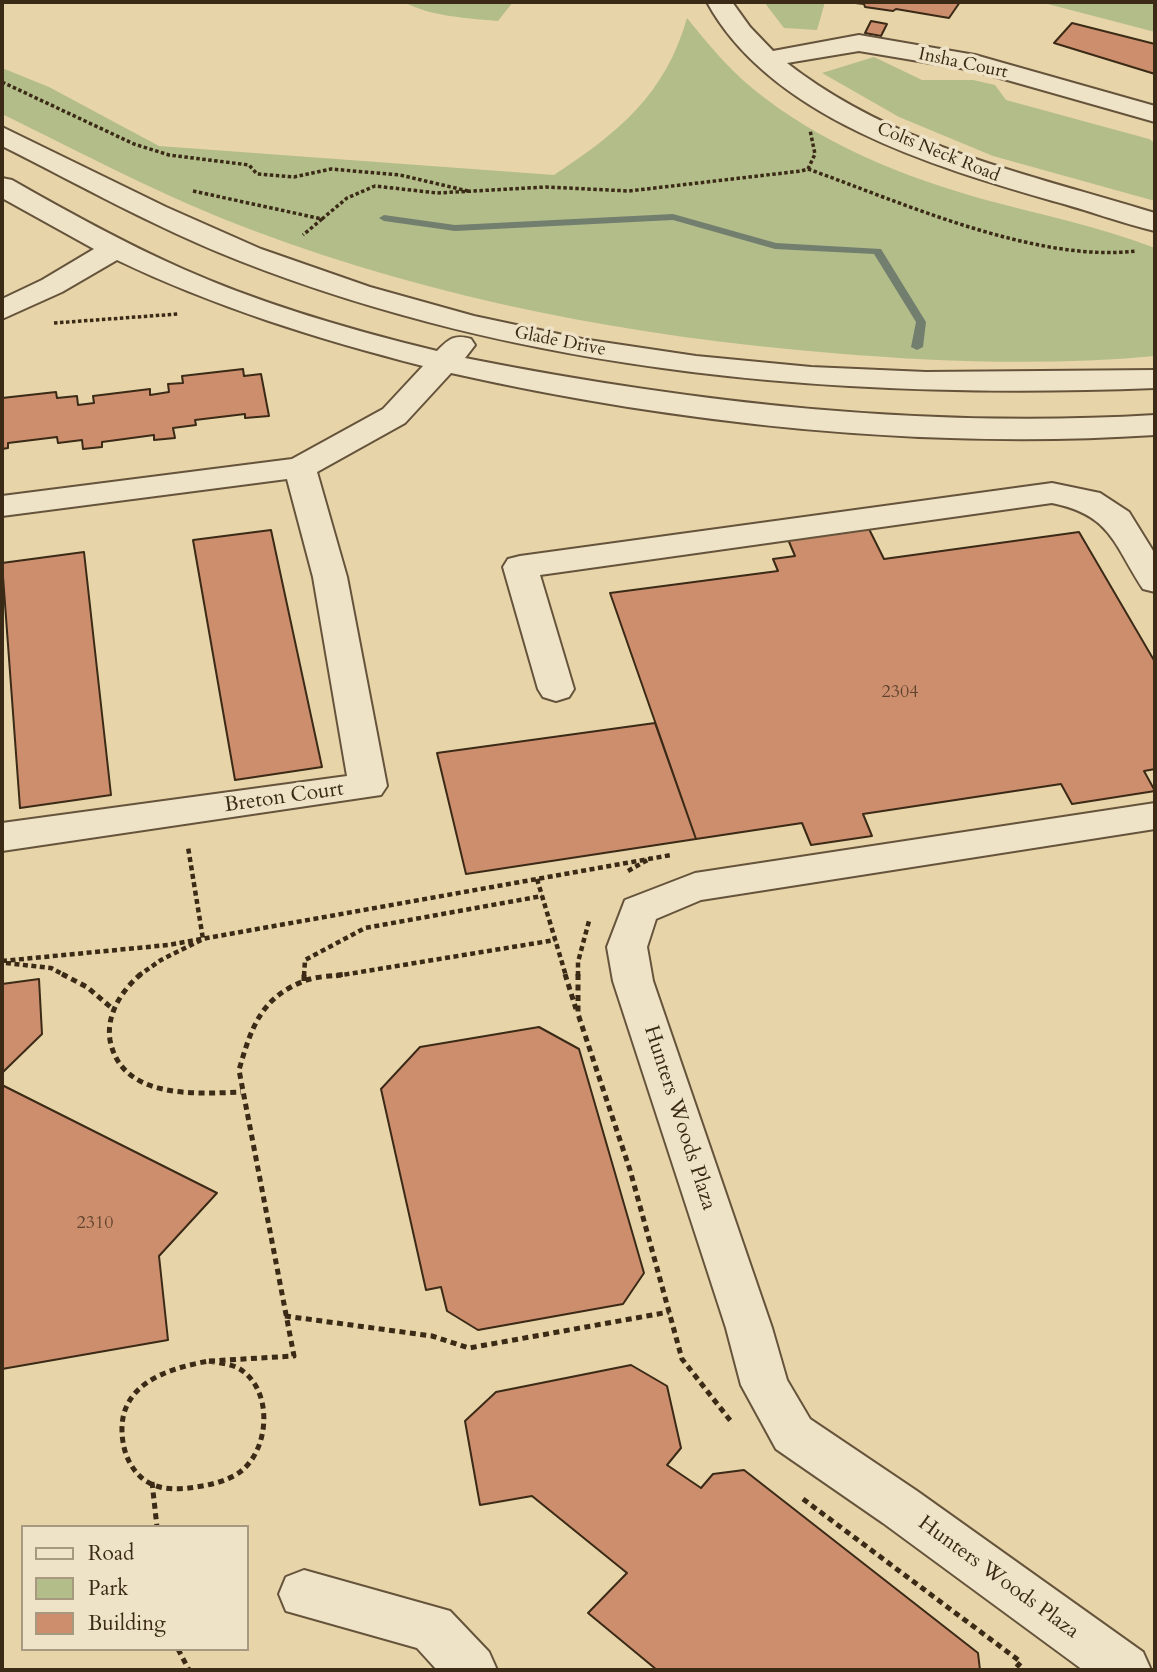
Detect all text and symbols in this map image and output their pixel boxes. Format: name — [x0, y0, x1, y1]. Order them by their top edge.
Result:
street label: Insha Court — [916, 44, 1010, 84]
street label: Colts Neck Road — [874, 119, 1002, 187]
street label: Glade Drive — [512, 323, 608, 361]
house number: 2304 — [882, 682, 918, 704]
street label: Breton Court — [223, 777, 345, 819]
street label: Hunters Woods Plaza — [637, 1023, 721, 1213]
house number: 2310 — [77, 1213, 113, 1235]
street label: Hunters Woods Plaza — [913, 1511, 1083, 1645]
legend — [21, 1525, 248, 1651]
text: Road — [88, 1539, 134, 1568]
text: Park — [88, 1574, 128, 1603]
text: Building — [88, 1609, 166, 1638]

